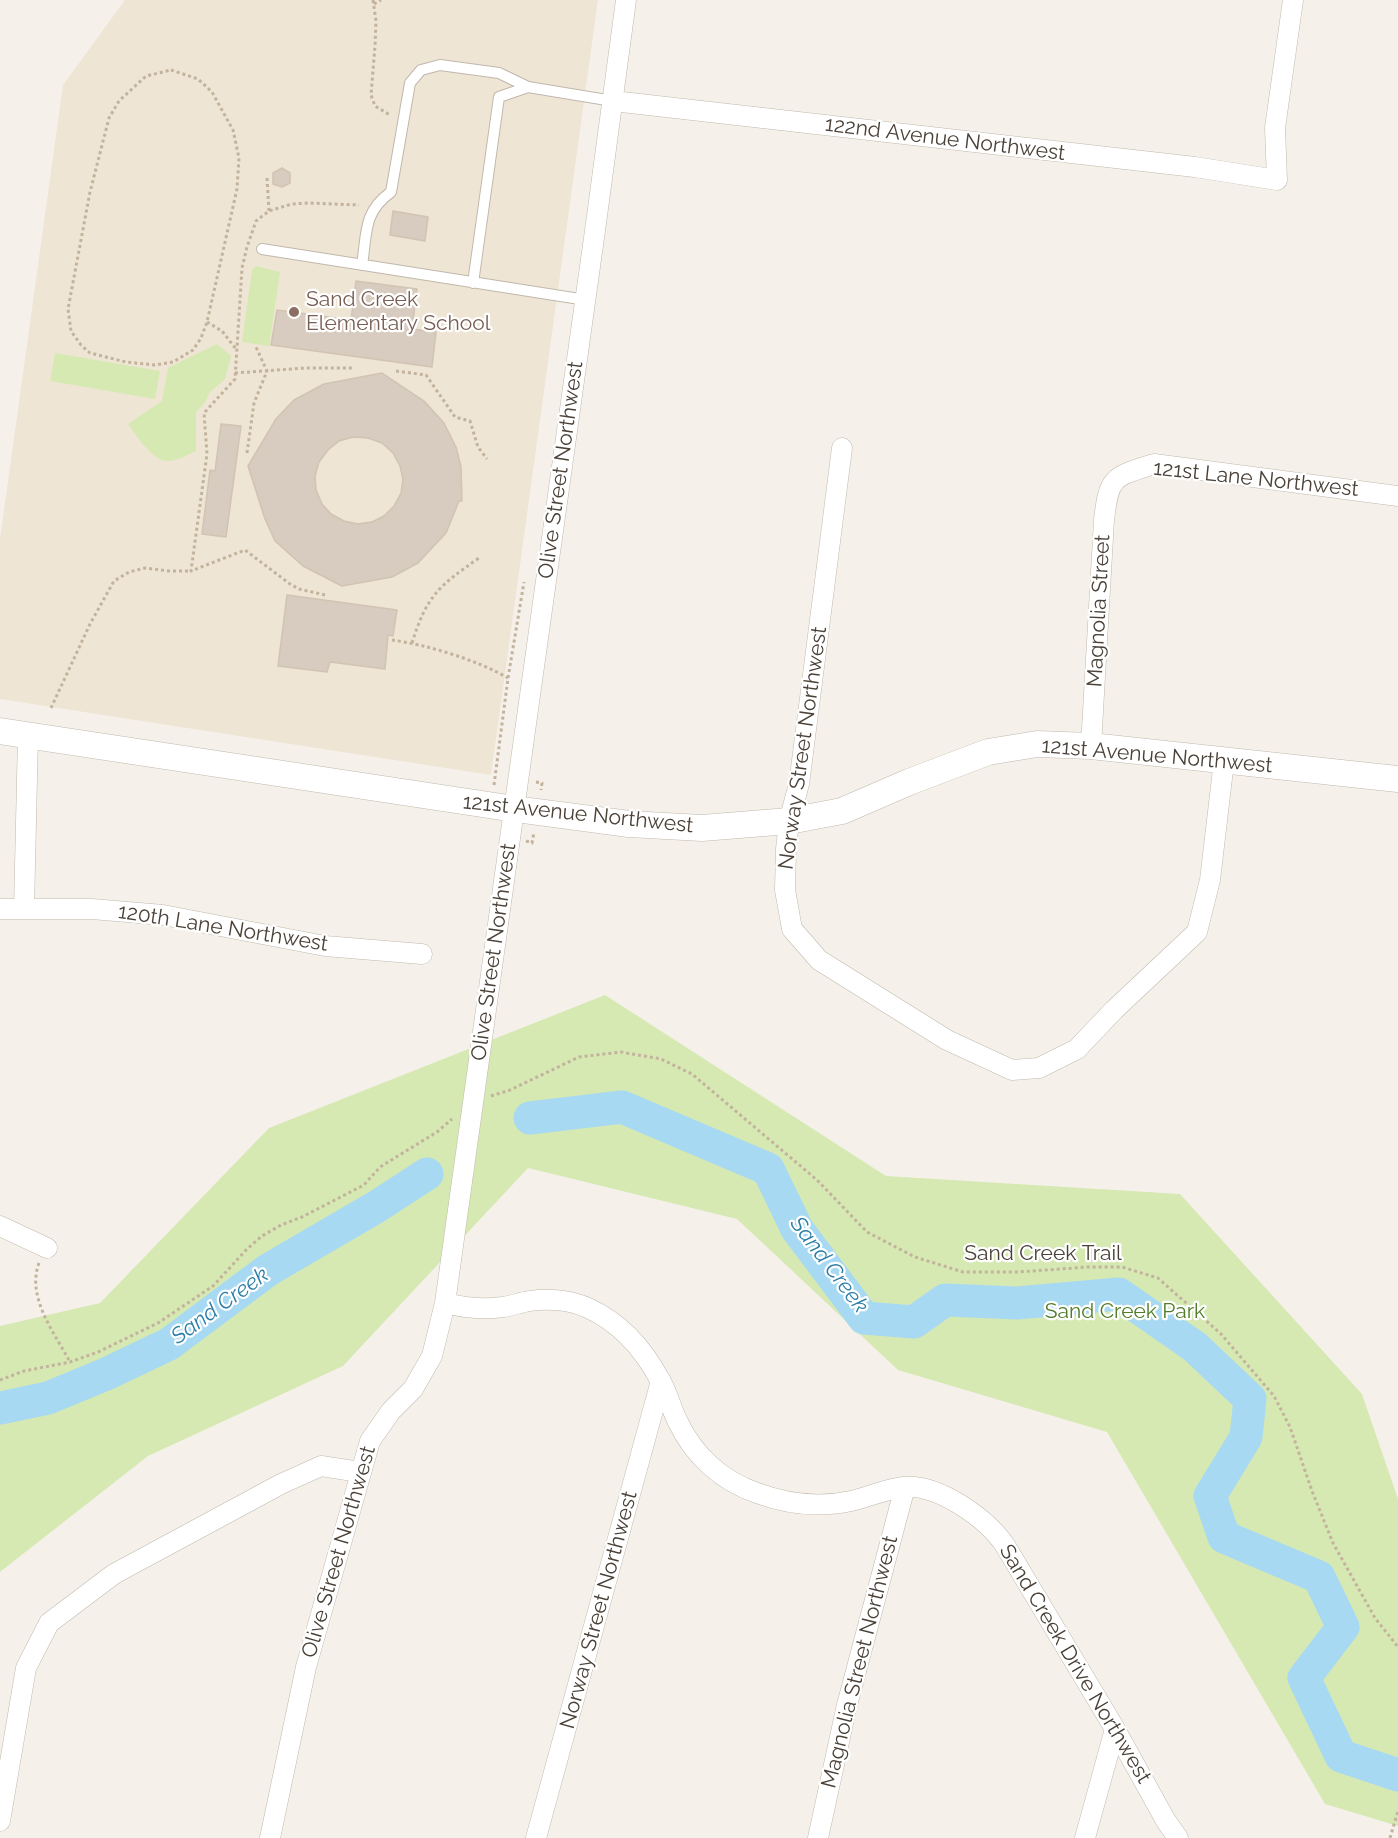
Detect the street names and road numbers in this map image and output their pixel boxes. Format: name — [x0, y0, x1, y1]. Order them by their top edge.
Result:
street label: 122nd Avenue Northwest — [824, 112, 1066, 166]
street label: Olive Street Northwest — [533, 360, 589, 580]
street label: 121st Lane Northwest — [1152, 456, 1360, 502]
street label: Magnolia Street — [1082, 534, 1116, 688]
street label: Norway Street Northwest — [773, 625, 833, 871]
street label: 121st Avenue Northwest — [1041, 733, 1273, 779]
street label: 121st Avenue Northwest — [462, 789, 694, 839]
street label: Olive Street Northwest — [466, 842, 522, 1062]
street label: 120th Lane Northwest — [116, 899, 330, 957]
street label: Sand Creek Trail — [964, 1241, 1122, 1267]
street label: Olive Street Northwest — [297, 1443, 381, 1661]
street label: Norway Street Northwest — [555, 1488, 643, 1732]
street label: Magnolia Street Northwest — [816, 1533, 904, 1791]
street label: Sand Creek Drive Northwest — [994, 1540, 1156, 1788]

